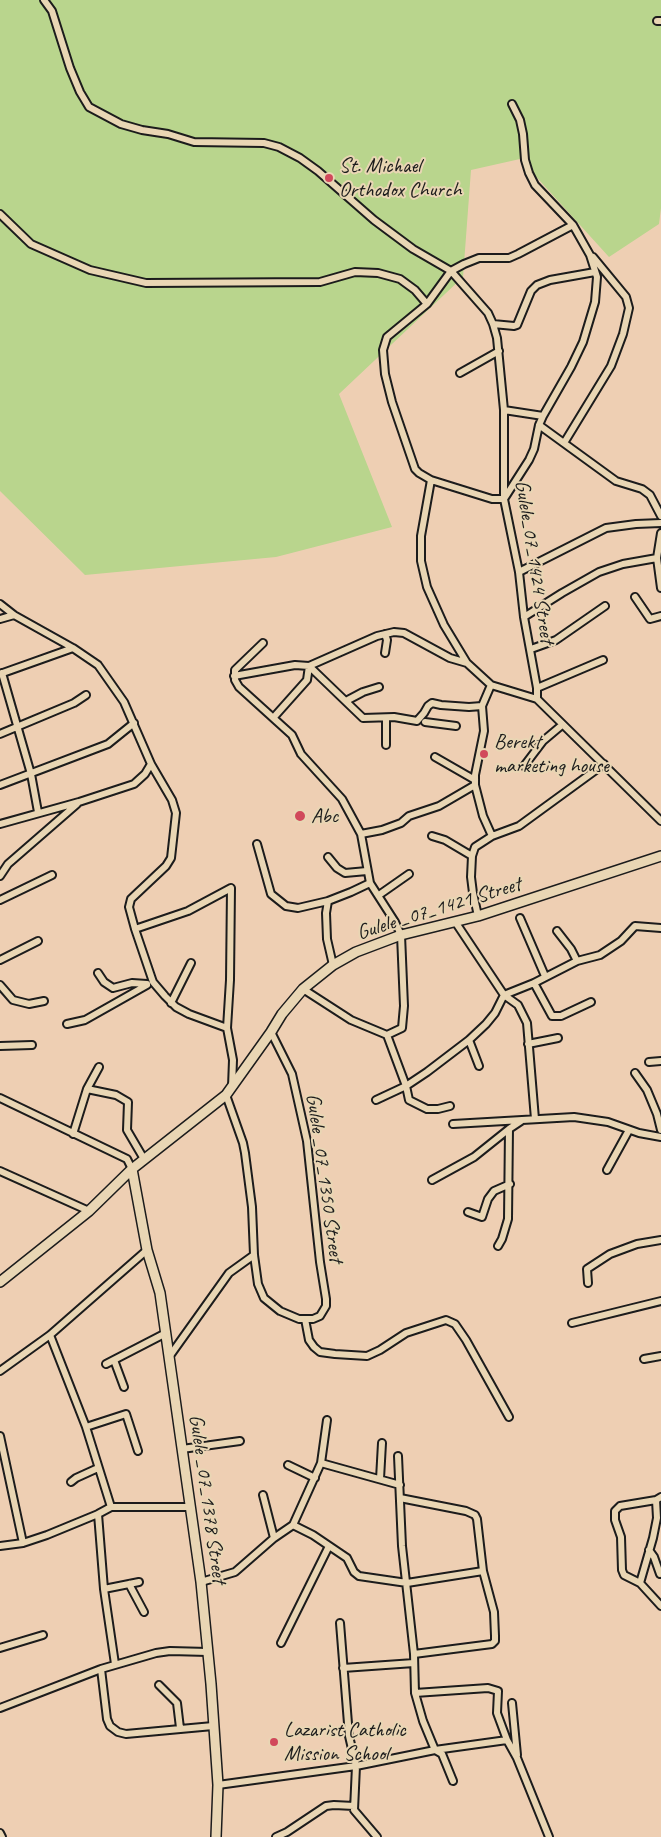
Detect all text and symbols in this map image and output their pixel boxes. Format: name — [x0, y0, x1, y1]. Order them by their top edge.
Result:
place label: St. Michael Orthodox Church — [339, 153, 461, 203]
marker: St. Michael Orthodox Church — [323, 172, 335, 184]
street label: Gulele_07_1424 Street — [509, 478, 559, 646]
place label: Berekt marketing house — [494, 729, 609, 779]
marker: Berekt marketing house — [478, 748, 490, 760]
place label: Abc — [311, 803, 338, 829]
marker: Abc — [293, 809, 307, 823]
street label: Gulele _07_1421 Street — [354, 872, 524, 946]
street label: Gulele _07_1350 Street — [300, 1092, 348, 1264]
street label: Gulele _07_1378 Street — [183, 1413, 231, 1585]
place label: Lazarist Catholic Mission School — [284, 1717, 406, 1767]
marker: Lazarist Catholic Mission School — [268, 1736, 280, 1748]

